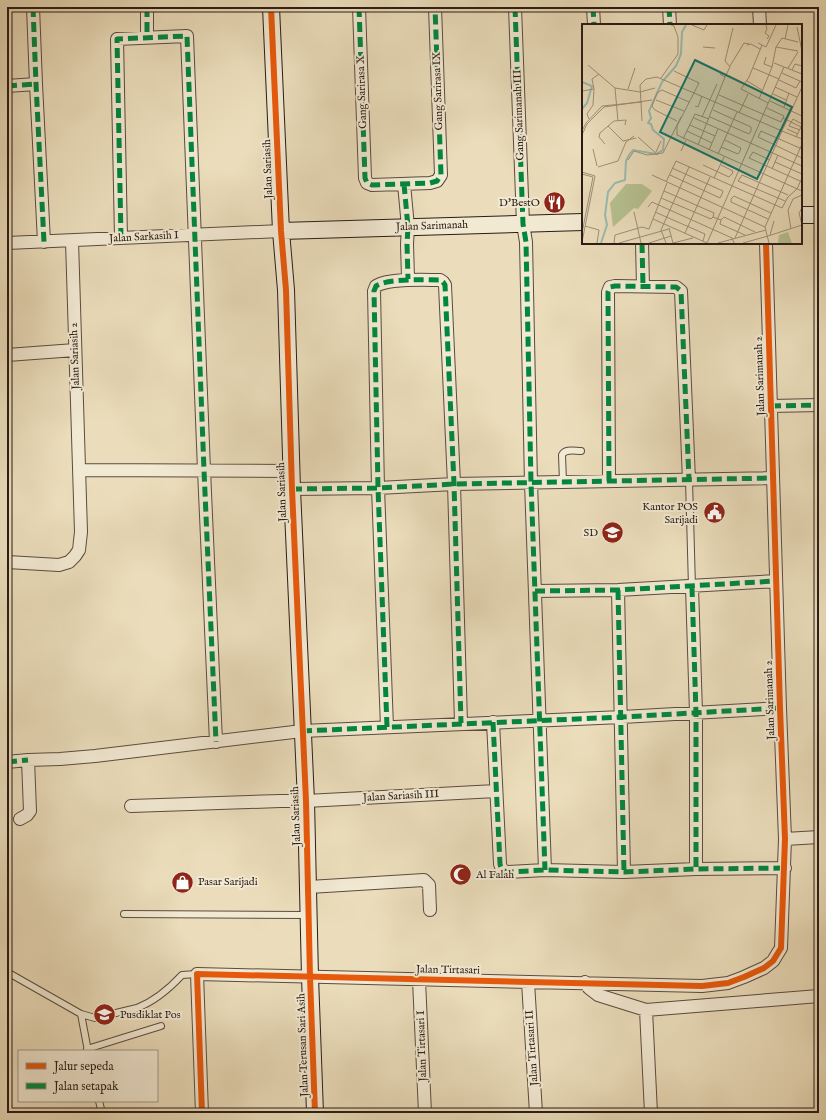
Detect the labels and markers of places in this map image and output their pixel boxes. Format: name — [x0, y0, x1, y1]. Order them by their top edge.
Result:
restaurant icon: D'BestO — [542, 190, 568, 216]
place label: D'BestO — [499, 196, 540, 210]
place label: Kantor POS Sarijadi — [642, 500, 698, 527]
public building icon: Kantor POS Sarijadi — [701, 500, 727, 526]
school or university icon: SD — [600, 520, 626, 546]
place label: SD — [584, 526, 598, 540]
mosque icon: Al Falah — [448, 862, 474, 888]
place label: Al Falah — [475, 868, 514, 882]
shop icon: Pasar Sarijadi — [169, 869, 195, 895]
place label: Pasar Sarijadi — [198, 875, 258, 889]
school or university icon: Pusdiklat Pos — [92, 1002, 118, 1028]
place label: Pusdiklat Pos — [120, 1008, 181, 1022]

